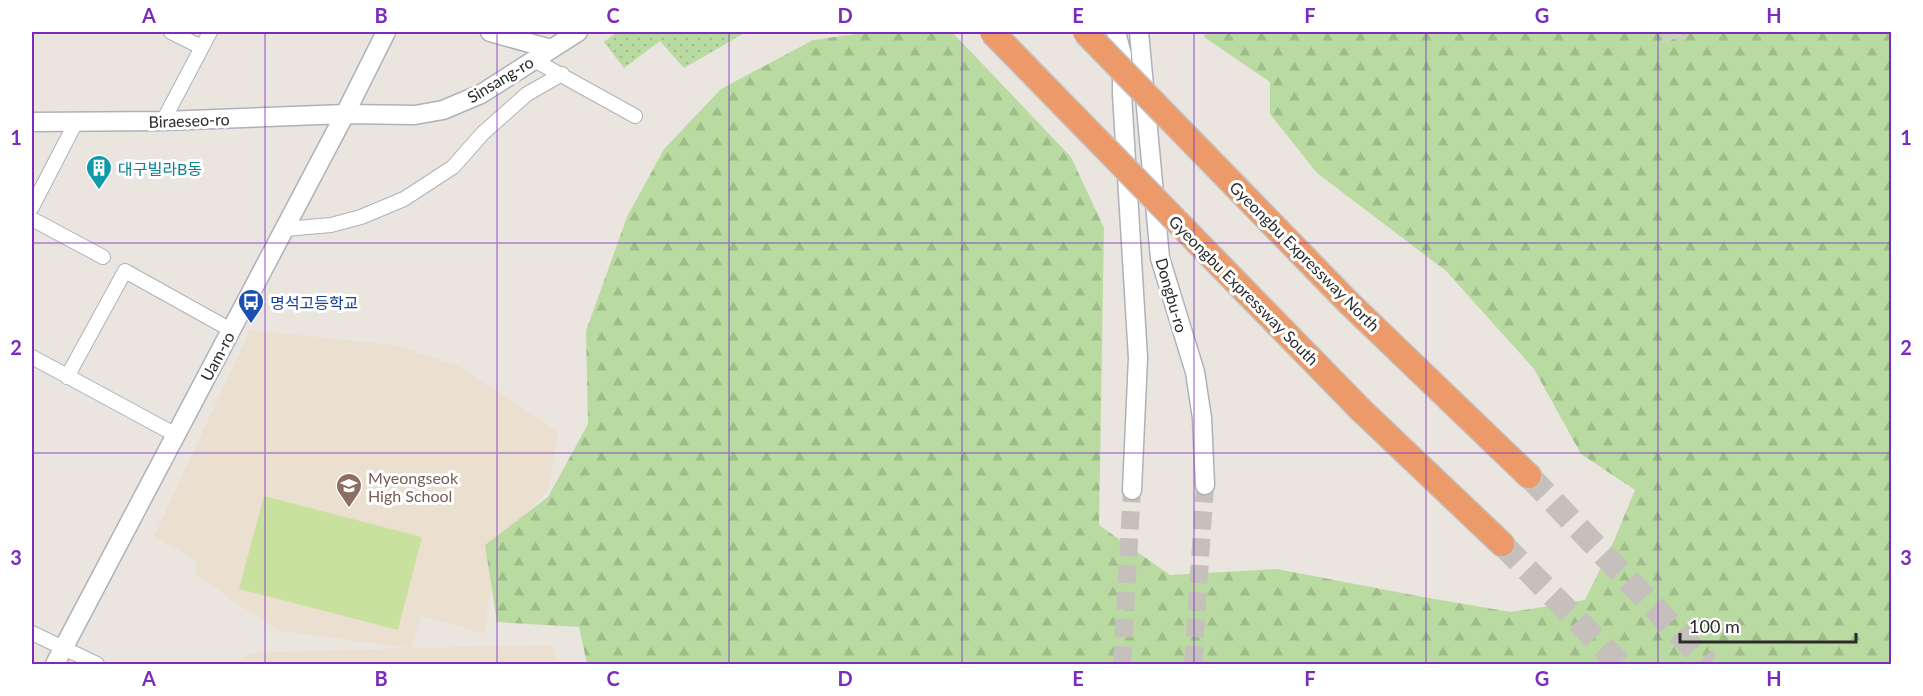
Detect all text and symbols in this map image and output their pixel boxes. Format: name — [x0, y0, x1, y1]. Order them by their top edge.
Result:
text: A — [141, 3, 156, 27]
text: B — [374, 3, 388, 27]
text: C — [606, 3, 620, 27]
text: D — [837, 3, 853, 27]
text: E — [1072, 3, 1084, 27]
text: F — [1304, 3, 1316, 27]
text: G — [1535, 3, 1549, 27]
text: H — [1766, 3, 1782, 27]
street label: Sinsang-ro — [463, 52, 537, 106]
street label: Biraeseo-ro — [148, 109, 230, 131]
text: 1 — [10, 125, 22, 149]
text: 1 — [1900, 125, 1912, 149]
building icon: 대구빌라B동 — [84, 153, 114, 191]
place label: 대구빌라B동 — [118, 159, 202, 178]
street label: Gyeongbu Expressway North — [1226, 177, 1384, 335]
street label: Gyeongbu Expressway South — [1165, 211, 1323, 369]
street label: Dongbu-ro — [1152, 255, 1192, 335]
bus stop icon: 명석고등학교 — [236, 287, 266, 325]
place label: 명석고등학교 — [270, 293, 358, 312]
street label: Uam-ro — [196, 328, 238, 384]
text: 2 — [10, 335, 22, 359]
text: 2 — [1900, 335, 1912, 359]
place label: Myeongseok High School — [368, 468, 459, 505]
school or university icon: Myeongseok High School — [334, 471, 364, 509]
text: 3 — [10, 545, 22, 569]
text: 3 — [1900, 545, 1912, 569]
scale bar — [1680, 606, 1856, 644]
text: 100 m — [1689, 615, 1740, 637]
text: A — [141, 666, 156, 690]
text: B — [374, 666, 388, 690]
text: C — [606, 666, 620, 690]
text: D — [837, 666, 853, 690]
text: E — [1072, 666, 1084, 690]
text: F — [1304, 666, 1316, 690]
text: G — [1535, 666, 1549, 690]
text: H — [1766, 666, 1782, 690]

